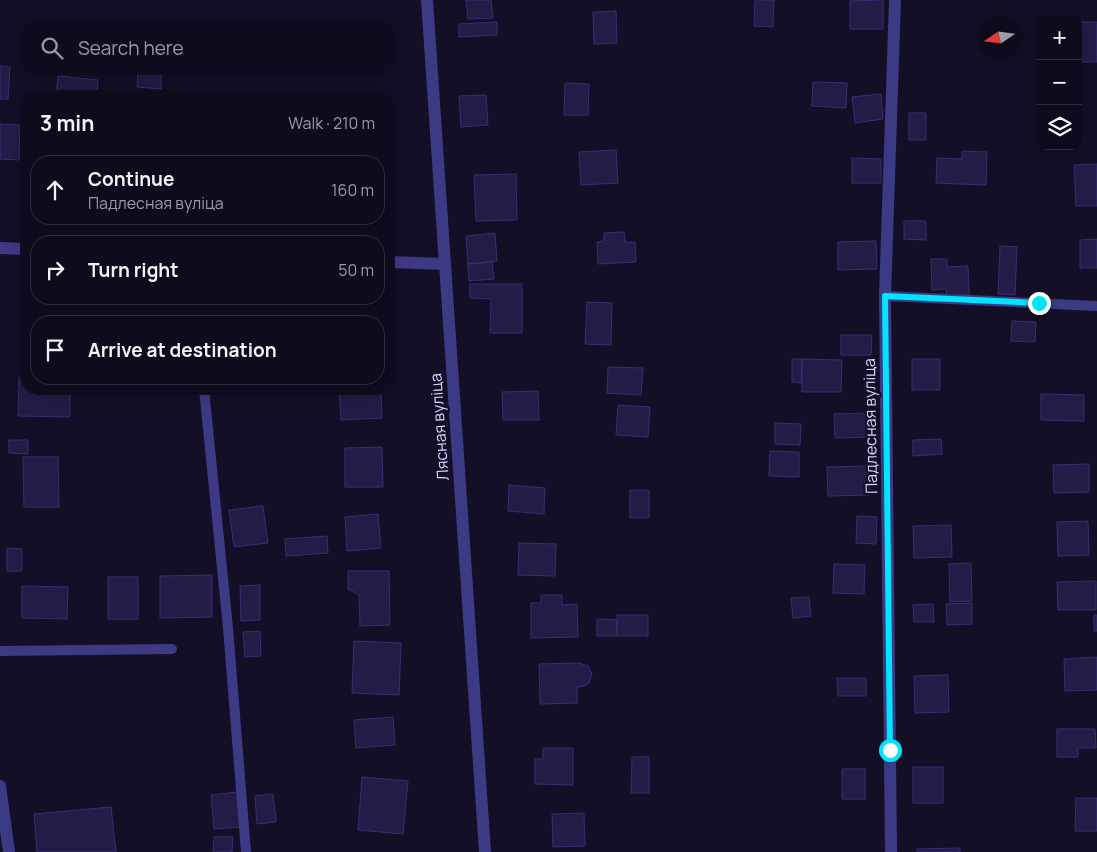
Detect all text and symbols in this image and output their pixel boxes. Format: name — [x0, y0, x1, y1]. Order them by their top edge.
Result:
north arrow — [977, 15, 1022, 60]
map controls — [1037, 15, 1082, 150]
button: + — [1037, 15, 1082, 60]
search box — [20, 20, 395, 75]
icon: search — [38, 34, 66, 62]
text: Search here — [78, 35, 184, 61]
button: − — [1037, 60, 1082, 105]
button: layers — [1037, 105, 1082, 150]
text: 3 min — [40, 109, 94, 137]
text: Walk · 210 m — [288, 112, 375, 134]
text: Continue — [88, 166, 174, 192]
icon: ahead — [41, 176, 69, 204]
text: 160 m — [331, 179, 374, 201]
text: Падлесная вуліца — [88, 192, 224, 214]
icon: right — [41, 256, 69, 284]
text: Turn right — [88, 257, 178, 283]
text: 50 m — [338, 259, 374, 281]
route end — [1028, 292, 1051, 315]
icon: arrive — [41, 336, 69, 364]
text: Arrive at destination — [88, 337, 277, 363]
street label: Падлесная вуліца — [858, 358, 882, 494]
street label: Лясная вуліца — [424, 373, 454, 481]
route start — [879, 739, 902, 762]

